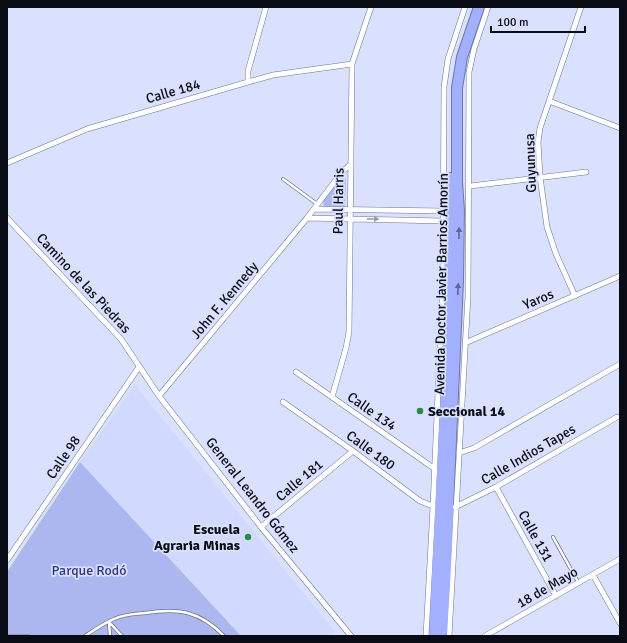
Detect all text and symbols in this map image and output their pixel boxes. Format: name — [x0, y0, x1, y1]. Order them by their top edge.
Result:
scale bar — [491, 8, 585, 34]
text: 100 m — [497, 15, 529, 30]
street label: Calle 184 — [144, 75, 203, 107]
street label: Guyunusa — [521, 133, 540, 193]
street label: Paul Harris — [329, 168, 348, 234]
street label: Avenida Doctor Javier Barrios Amorín — [431, 173, 452, 395]
one-way arrow — [367, 216, 379, 223]
one-way arrow — [456, 226, 462, 239]
street label: Camino de las Piedras — [33, 230, 134, 337]
street label: John F. Kennedy — [187, 258, 262, 343]
one-way arrow — [454, 283, 461, 295]
street label: Yaros — [520, 285, 556, 313]
street label: Calle 134 — [344, 388, 400, 435]
place label: Seccional 14 — [428, 403, 505, 420]
marker: Seccional 14 — [415, 406, 425, 416]
street label: Calle Indios Tapes — [478, 420, 579, 488]
street label: Calle 180 — [343, 427, 398, 474]
street label: Calle 98 — [43, 432, 84, 482]
street label: General Leandro Gómez — [202, 434, 303, 557]
street label: Calle 181 — [272, 456, 326, 505]
street label: Calle 131 — [515, 508, 557, 565]
place label: Escuela Agraria Minas — [154, 521, 240, 554]
marker: Escuela Agraria Minas — [243, 532, 253, 542]
park label: Parque Rodó — [51, 562, 127, 579]
street label: 18 de Mayo — [514, 563, 581, 612]

